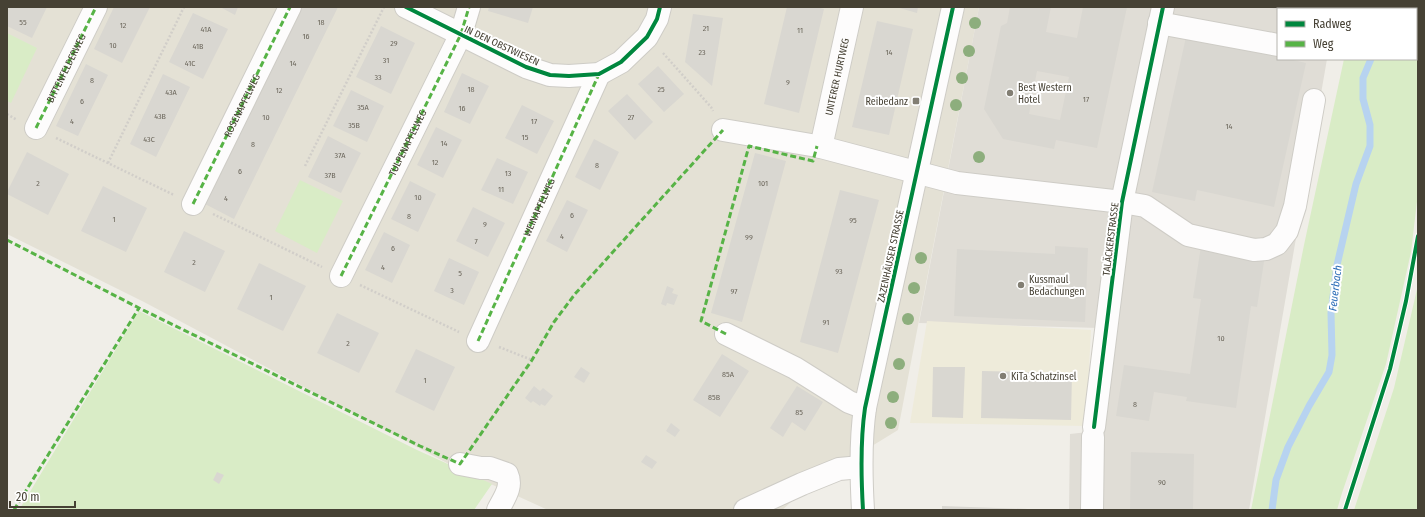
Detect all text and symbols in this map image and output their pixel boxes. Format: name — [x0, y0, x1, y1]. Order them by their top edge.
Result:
legend — [1277, 8, 1417, 60]
text: Radweg — [1313, 17, 1352, 31]
house number: 55 — [19, 18, 27, 27]
house number: 18 — [317, 18, 325, 27]
house number: 12 — [120, 21, 127, 30]
street label: IN DEN OBSTWIESEN — [462, 23, 541, 69]
house number: 21 — [703, 24, 709, 33]
house number: 41A — [201, 25, 212, 34]
house number: 11 — [797, 26, 803, 35]
street label: BITTENFELDERWEG — [45, 32, 89, 105]
house number: 16 — [302, 32, 310, 41]
street label: UNTERER HURTWEG — [823, 37, 852, 117]
text: Weg — [1313, 37, 1334, 51]
house number: 29 — [390, 39, 398, 48]
house number: 10 — [109, 41, 117, 50]
house number: 41B — [193, 42, 204, 51]
house number: 23 — [698, 48, 706, 57]
house number: 14 — [886, 48, 893, 57]
house number: 31 — [383, 56, 389, 65]
house number: 41C — [185, 59, 195, 68]
house number: 14 — [290, 59, 297, 68]
street label: ROSENAPFELWEG — [222, 72, 263, 139]
house number: 33 — [374, 73, 382, 82]
house number: 8 — [90, 76, 94, 85]
house number: 9 — [786, 78, 790, 87]
place label: Best Western Hotel — [1018, 82, 1072, 106]
house number: 18 — [467, 85, 475, 94]
house number: 25 — [657, 85, 665, 94]
house number: 12 — [276, 86, 283, 95]
house number: 43A — [165, 88, 178, 97]
marker: Best Western Hotel — [1005, 88, 1015, 98]
house number: 17 — [1083, 95, 1090, 104]
place label: Reibedanz — [866, 96, 908, 108]
marker: Reibedanz — [911, 96, 921, 106]
house number: 6 — [80, 97, 84, 106]
house number: 35A — [357, 103, 370, 112]
house number: 16 — [458, 104, 466, 113]
street label: TULPENAPFELWEG — [387, 108, 430, 178]
house number: 43B — [154, 112, 166, 121]
house number: 10 — [262, 113, 270, 122]
house number: 27 — [628, 113, 635, 122]
house number: 4 — [70, 117, 74, 126]
house number: 17 — [531, 117, 538, 126]
house number: 35B — [348, 121, 360, 130]
house number: 14 — [1226, 122, 1233, 131]
house number: 15 — [522, 133, 529, 142]
house number: 43C — [143, 135, 155, 144]
house number: 14 — [441, 139, 448, 148]
house number: 8 — [251, 140, 255, 149]
house number: 37A — [335, 151, 346, 160]
house number: 12 — [432, 158, 439, 167]
house number: 8 — [595, 161, 599, 170]
house number: 6 — [238, 167, 242, 176]
house number: 13 — [505, 169, 512, 178]
house number: 37B — [324, 171, 336, 180]
street label: WEINAPFELWEG — [521, 176, 558, 238]
house number: 2 — [36, 179, 40, 188]
house number: 101 — [758, 179, 768, 188]
house number: 11 — [498, 185, 504, 194]
house number: 10 — [414, 193, 422, 202]
house number: 4 — [224, 194, 228, 203]
street label: TALÄCKERSTRASSE — [1100, 201, 1121, 277]
street label: ZAZENHÄUSER STRASSE — [874, 208, 907, 304]
house number: 6 — [570, 211, 574, 220]
house number: 8 — [407, 212, 411, 221]
house number: 1 — [112, 215, 116, 224]
house number: 95 — [849, 216, 857, 225]
house number: 9 — [483, 220, 487, 229]
house number: 4 — [560, 232, 564, 241]
house number: 99 — [745, 233, 753, 242]
house number: 7 — [474, 237, 478, 246]
house number: 6 — [391, 244, 395, 253]
house number: 2 — [192, 258, 196, 267]
house number: 4 — [381, 263, 385, 272]
water label: Feuerbach — [1326, 264, 1345, 312]
house number: 93 — [835, 267, 843, 276]
house number: 5 — [458, 269, 462, 278]
place label: Kussmaul Bedachungen — [1029, 274, 1084, 298]
marker: Kussmaul Bedachungen — [1016, 280, 1026, 290]
house number: 3 — [450, 286, 454, 295]
house number: 97 — [730, 287, 738, 296]
house number: 1 — [269, 293, 273, 302]
house number: 91 — [823, 318, 829, 327]
house number: 10 — [1217, 334, 1225, 343]
house number: 2 — [346, 339, 350, 348]
house number: 85A — [722, 370, 735, 379]
marker: KiTa Schatzinsel — [998, 371, 1008, 381]
place label: KiTa Schatzinsel — [1011, 371, 1077, 383]
house number: 1 — [423, 376, 427, 385]
house number: 85B — [708, 393, 721, 402]
house number: 8 — [1133, 400, 1137, 409]
house number: 85 — [795, 408, 803, 417]
house number: 90 — [1158, 478, 1166, 487]
scale bar — [10, 483, 75, 509]
text: 20 m — [16, 490, 40, 504]

